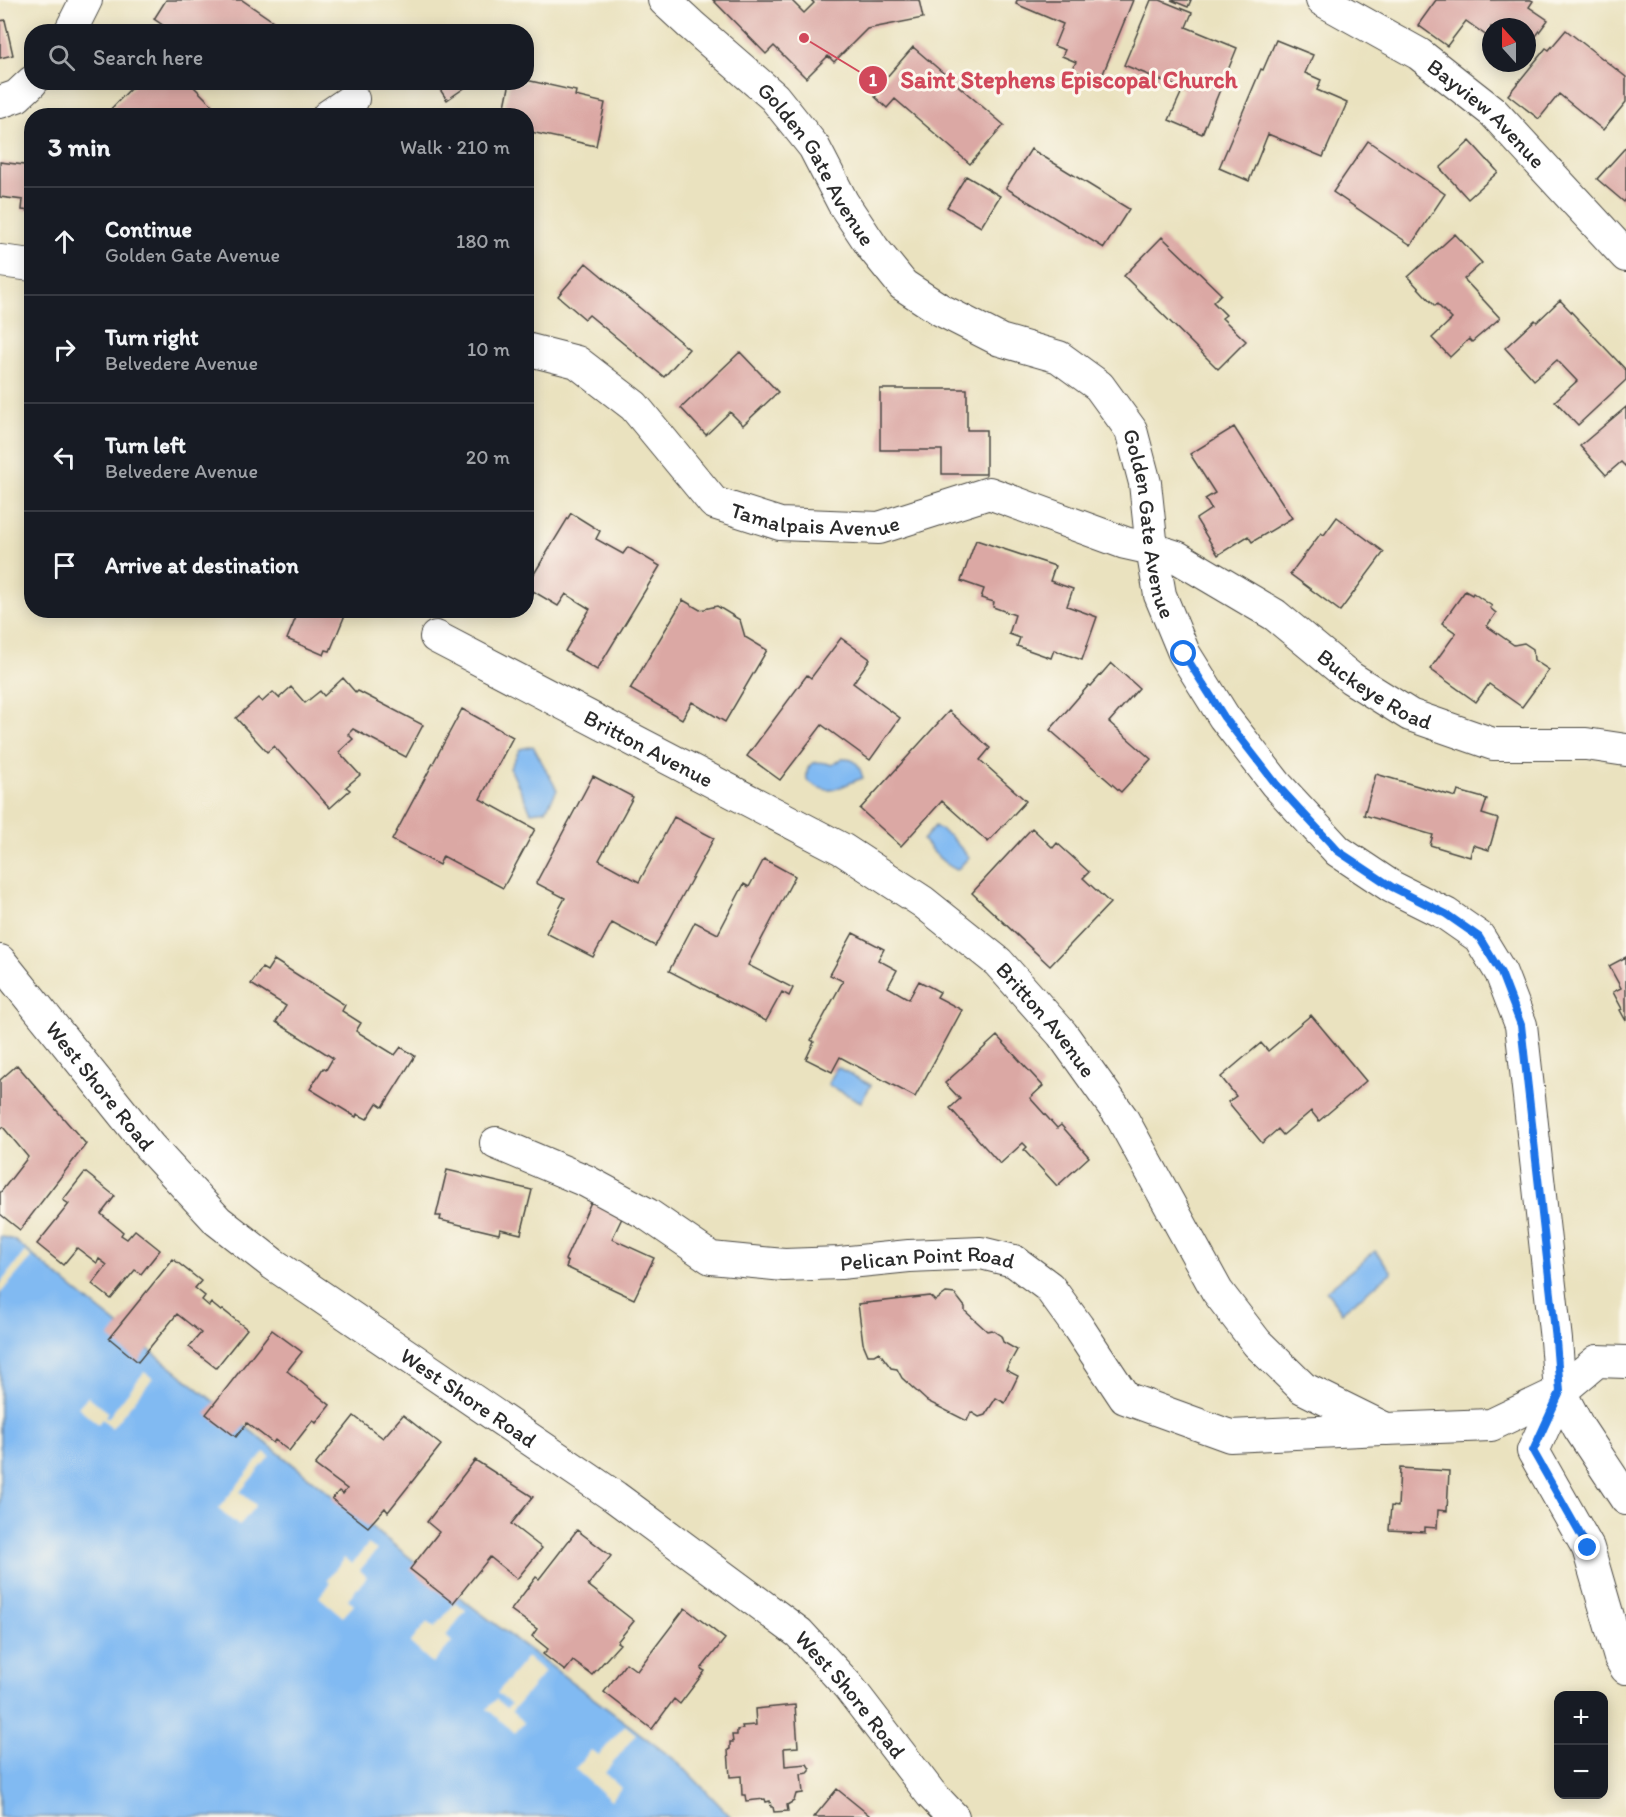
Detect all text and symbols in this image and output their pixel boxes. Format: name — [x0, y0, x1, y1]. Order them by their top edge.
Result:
north arrow — [1482, 18, 1536, 72]
search box — [24, 24, 534, 90]
icon: search — [45, 41, 78, 74]
text: Search here — [93, 44, 203, 71]
street label: Bayview Avenue — [1422, 53, 1551, 174]
callout: Saint Stephens Episcopal Church — [858, 59, 1250, 101]
text: Saint Stephens Episcopal Church — [901, 65, 1239, 95]
text: 1 — [869, 69, 878, 91]
street label: Golden Gate Avenue — [752, 76, 881, 251]
text: 3 min — [48, 131, 110, 163]
text: Walk · 210 m — [400, 135, 510, 159]
text: Continue — [105, 216, 192, 243]
icon: ahead — [48, 225, 81, 258]
text: 180 m — [456, 229, 510, 253]
text: Golden Gate Avenue — [105, 243, 280, 267]
text: Turn right — [105, 324, 199, 351]
icon: right — [48, 333, 81, 366]
text: 10 m — [467, 337, 510, 361]
text: Belvedere Avenue — [105, 351, 258, 375]
street label: Golden Gate Avenue — [1117, 426, 1181, 623]
text: Turn left — [105, 432, 186, 459]
icon: left — [48, 441, 81, 474]
text: 20 m — [466, 445, 510, 469]
text: Belvedere Avenue — [105, 459, 258, 483]
street label: Tamalpais Avenue — [727, 496, 903, 542]
icon: arrive — [48, 549, 81, 582]
text: Arrive at destination — [105, 552, 299, 579]
route start — [1170, 640, 1196, 666]
street label: Buckeye Road — [1312, 643, 1436, 736]
street label: Britton Avenue — [579, 704, 718, 793]
street label: Britton Avenue — [990, 956, 1102, 1083]
street label: West Shore Road — [40, 1016, 160, 1156]
street label: Pelican Point Road — [839, 1240, 1018, 1277]
street label: West Shore Road — [395, 1342, 542, 1454]
route end — [1574, 1534, 1600, 1560]
street label: West Shore Road — [789, 1625, 912, 1764]
map controls — [1554, 1691, 1608, 1799]
button: + — [1554, 1691, 1608, 1745]
button: − — [1554, 1745, 1608, 1799]

